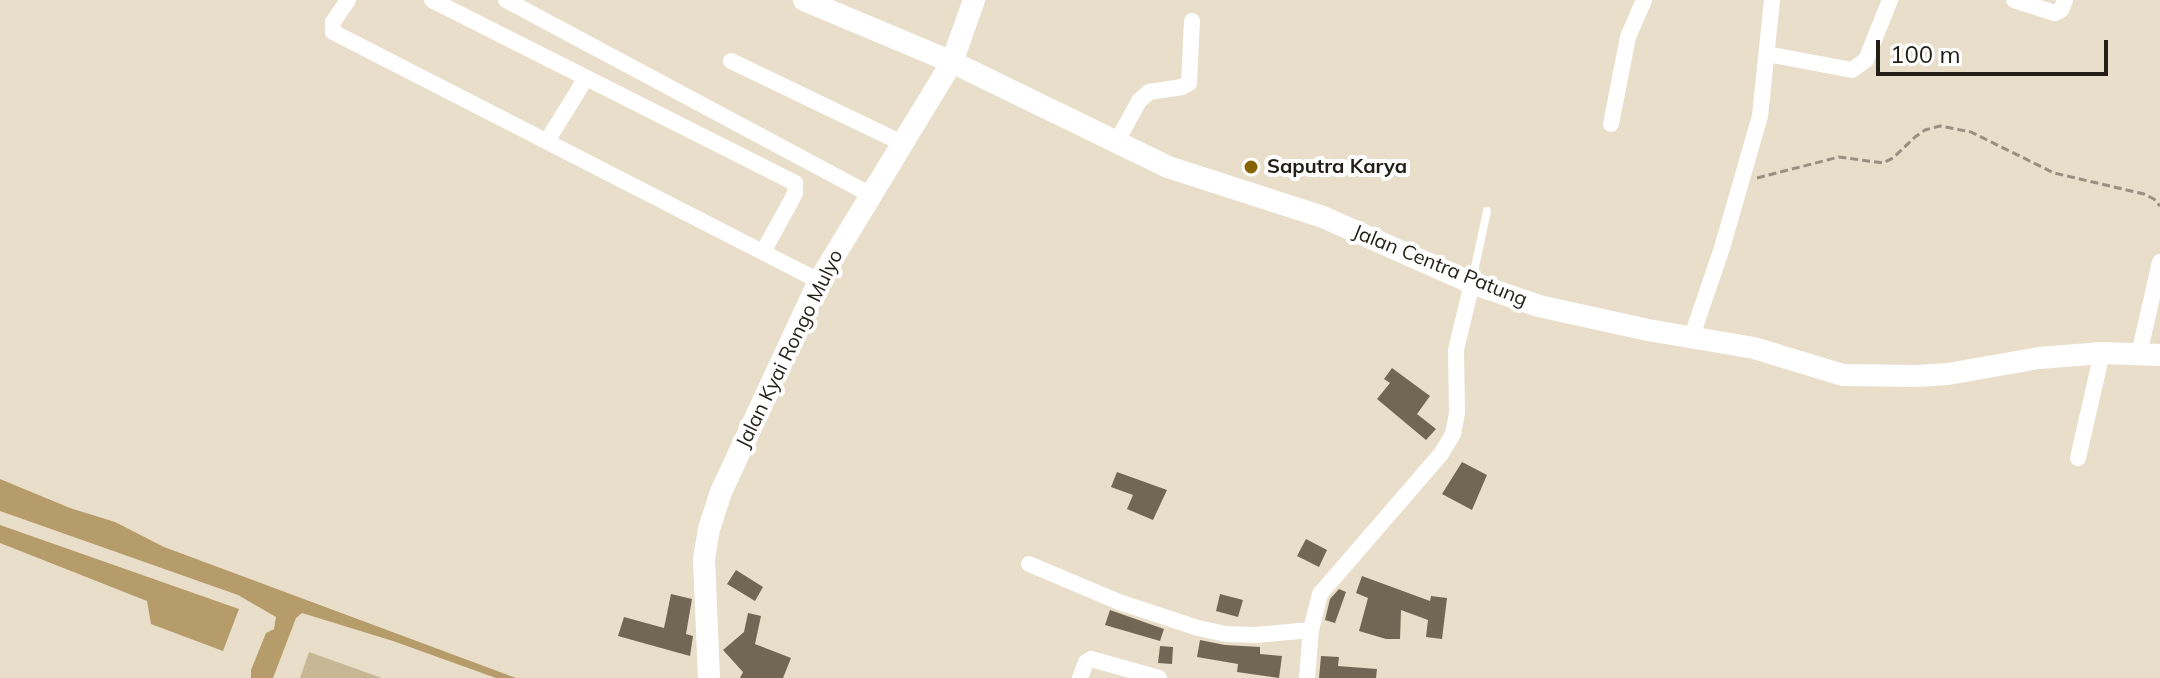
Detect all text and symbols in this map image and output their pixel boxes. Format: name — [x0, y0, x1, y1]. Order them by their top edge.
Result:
scale bar — [1880, 24, 2112, 74]
text: 100 m — [1890, 39, 1961, 69]
place label: Saputra Karya — [1267, 155, 1407, 179]
marker: Saputra Karya — [1242, 158, 1260, 176]
street label: Jalan Centra Patung — [1349, 220, 1531, 312]
street label: Jalan Kyai Rongo Mulyo — [732, 246, 848, 452]

